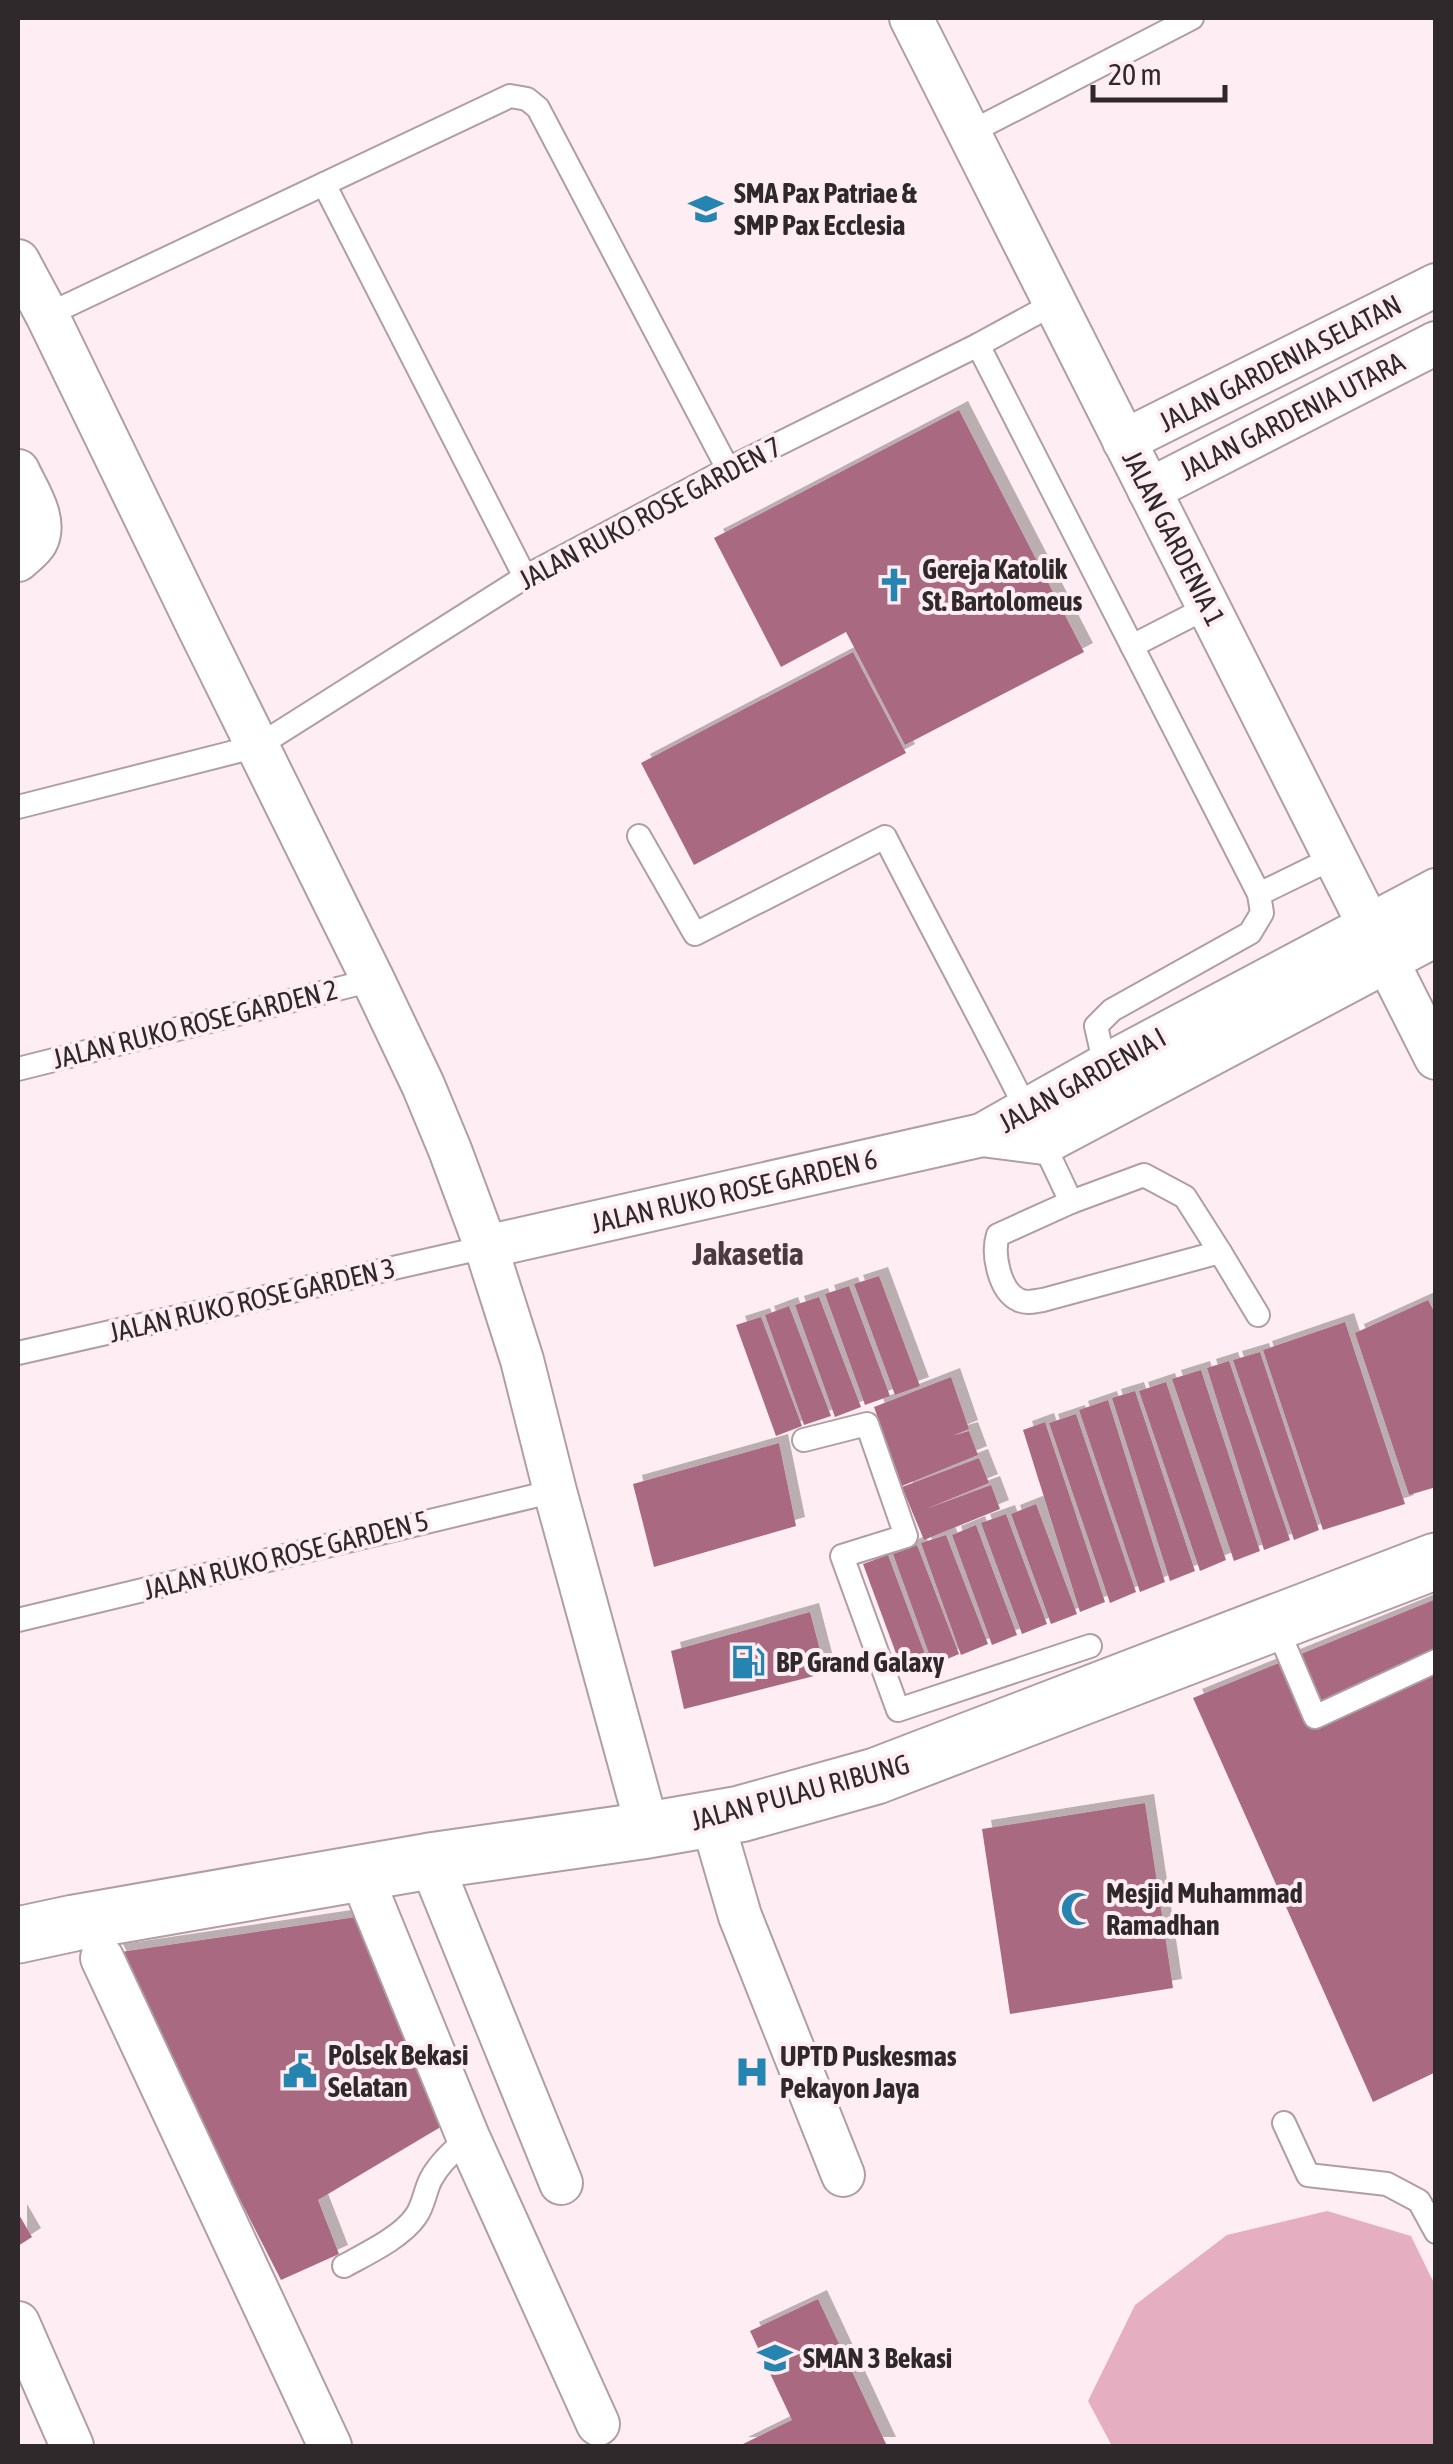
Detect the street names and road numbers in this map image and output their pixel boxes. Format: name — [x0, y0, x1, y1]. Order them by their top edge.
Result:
street label: JALAN GARDENIA SELATAN — [1154, 288, 1406, 438]
street label: JALAN GARDENIA UTARA — [1174, 345, 1410, 487]
street label: JALAN RUKO ROSE GARDEN 7 — [513, 430, 787, 596]
street label: JALAN GARDENIA 1 — [1116, 445, 1232, 631]
street label: JALAN RUKO ROSE GARDEN 2 — [49, 973, 341, 1075]
street label: JALAN GARDENIA I — [993, 1021, 1171, 1139]
street label: JALAN RUKO ROSE GARDEN 6 — [588, 1143, 880, 1239]
street label: JALAN RUKO ROSE GARDEN 3 — [106, 1252, 398, 1348]
street label: JALAN RUKO ROSE GARDEN 5 — [140, 1504, 432, 1606]
street label: JALAN PULAU RIBUNG — [687, 1747, 913, 1837]

